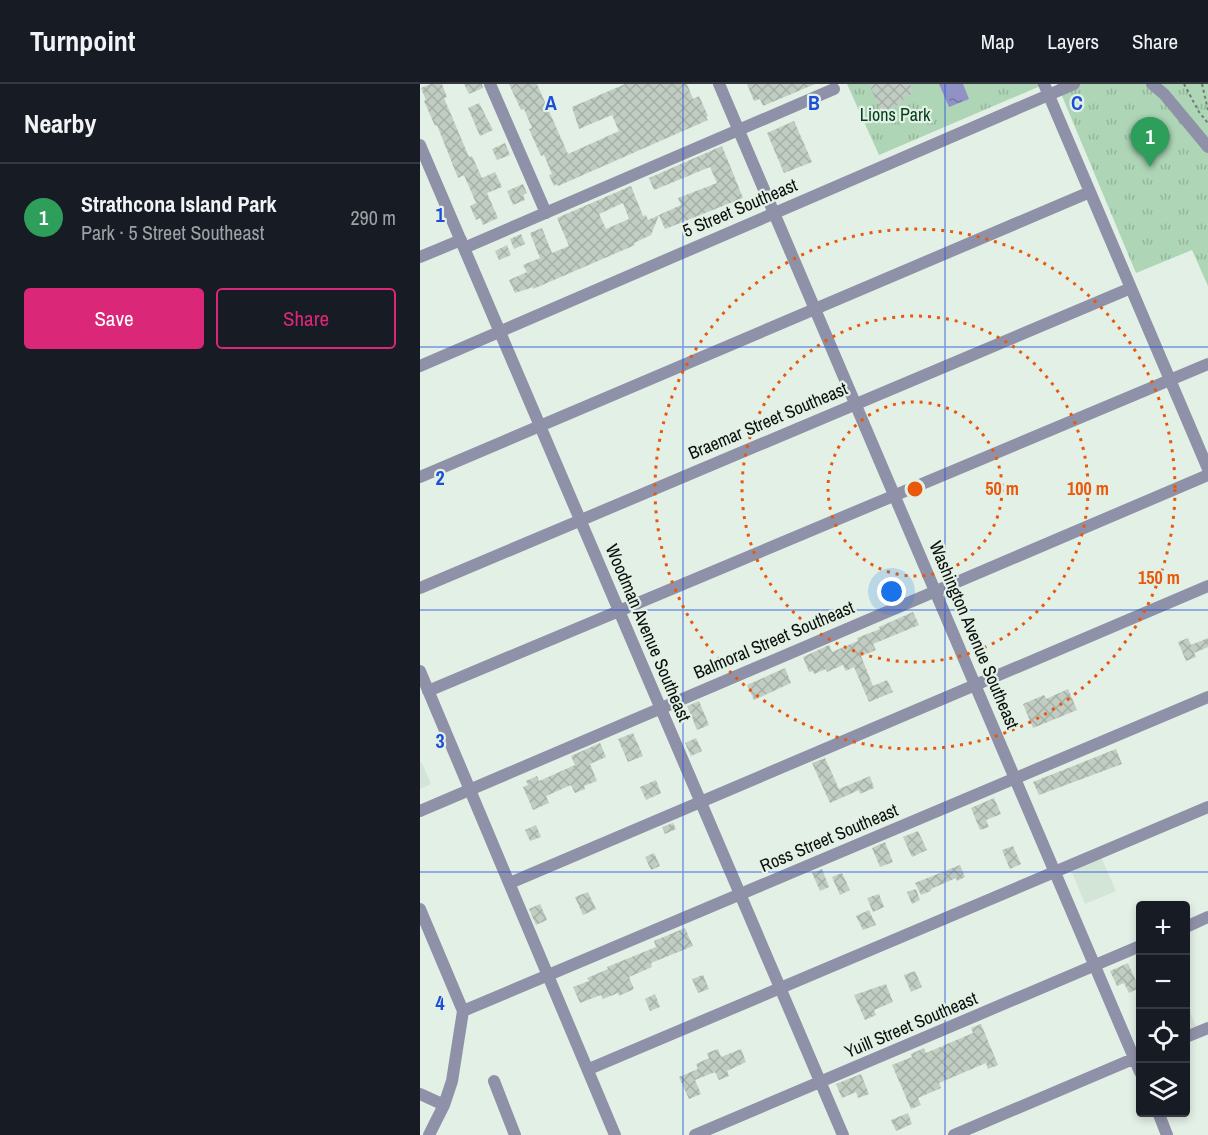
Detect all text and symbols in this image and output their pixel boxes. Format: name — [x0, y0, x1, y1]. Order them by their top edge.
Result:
text: Turnpoint — [30, 22, 135, 60]
text: Map — [981, 27, 1014, 56]
text: Layers — [1047, 27, 1099, 56]
text: Share — [1132, 27, 1178, 56]
text: A — [545, 89, 557, 116]
text: B — [808, 89, 820, 116]
text: C — [1071, 89, 1083, 116]
park label: Lions Park — [860, 102, 931, 127]
text: Nearby — [24, 106, 96, 141]
pin: 1 — [1130, 118, 1170, 167]
street label: 5 Street Southeast — [679, 172, 801, 243]
text: Strathcona Island Park — [81, 189, 277, 219]
text: 1 — [435, 201, 445, 228]
text: 1 — [39, 204, 48, 231]
text: 290 m — [350, 204, 396, 231]
text: Park · 5 Street Southeast — [81, 219, 264, 246]
button: Save — [24, 288, 204, 349]
button: Share — [216, 288, 396, 349]
street label: Braemar Street Southeast — [684, 376, 851, 465]
text: 2 — [435, 464, 445, 491]
text: 50 m — [985, 476, 1019, 501]
text: 100 m — [1067, 476, 1109, 501]
centre of rings — [905, 479, 925, 499]
street label: Washington Avenue Southeast — [924, 537, 1025, 733]
street label: Woodman Avenue Southeast — [600, 540, 697, 725]
text: 150 m — [1138, 565, 1180, 590]
your location — [877, 577, 906, 606]
street label: Balmoral Street Southeast — [690, 594, 858, 685]
text: 3 — [435, 727, 445, 754]
street label: Ross Street Southeast — [756, 797, 902, 878]
map controls — [1136, 901, 1190, 1117]
button: + — [1136, 901, 1190, 955]
button: − — [1136, 955, 1190, 1009]
street label: Yuill Street Southeast — [841, 985, 981, 1064]
text: 4 — [435, 989, 445, 1016]
button: locate — [1136, 1009, 1190, 1063]
button: layers — [1136, 1063, 1190, 1117]

